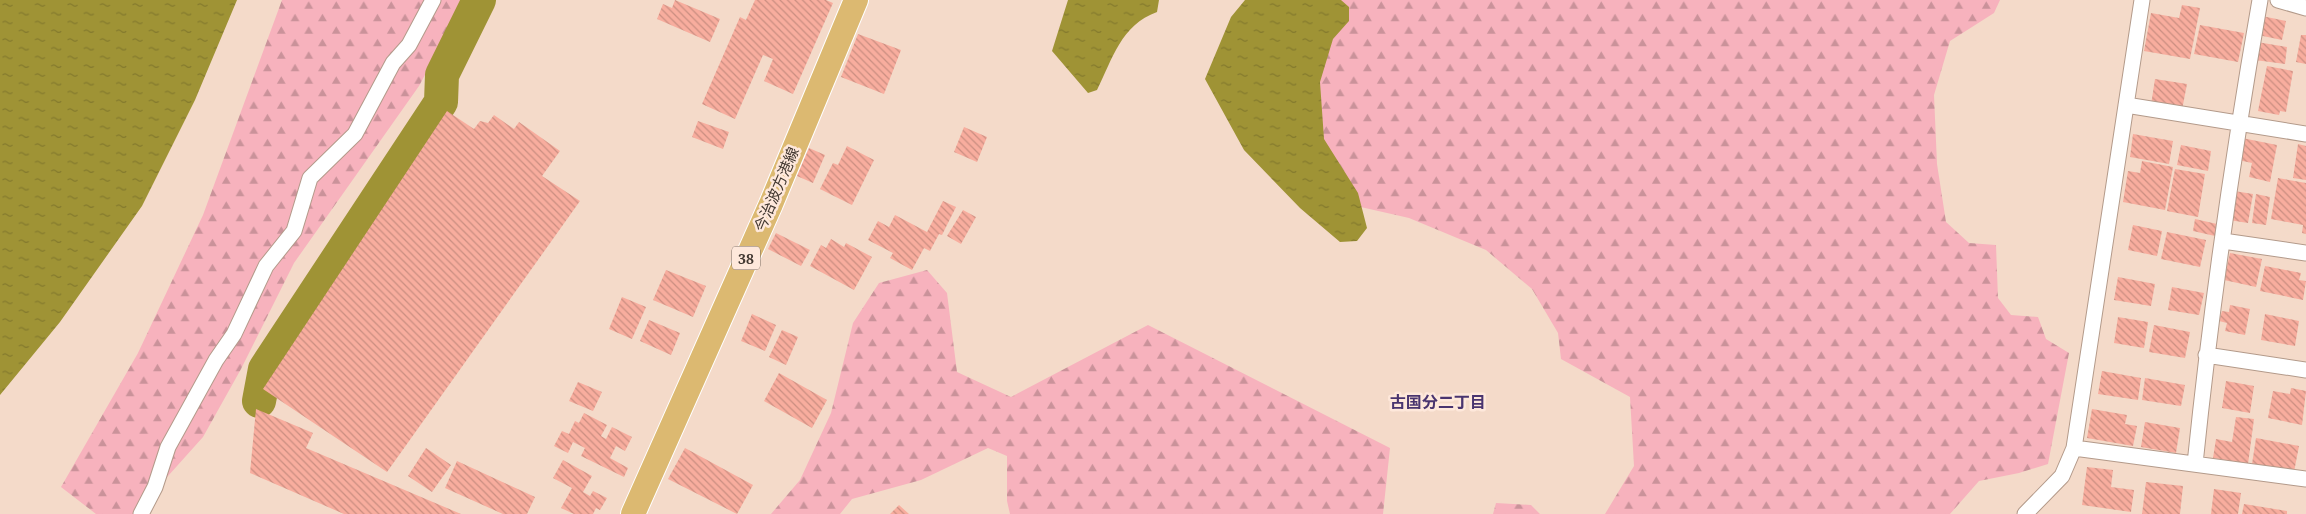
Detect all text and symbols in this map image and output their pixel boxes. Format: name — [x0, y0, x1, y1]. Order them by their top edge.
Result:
street label: 今治波方港線 — [749, 144, 803, 234]
road number: 38 — [732, 247, 760, 270]
district label: 古国分二丁目 — [1390, 391, 1486, 413]

